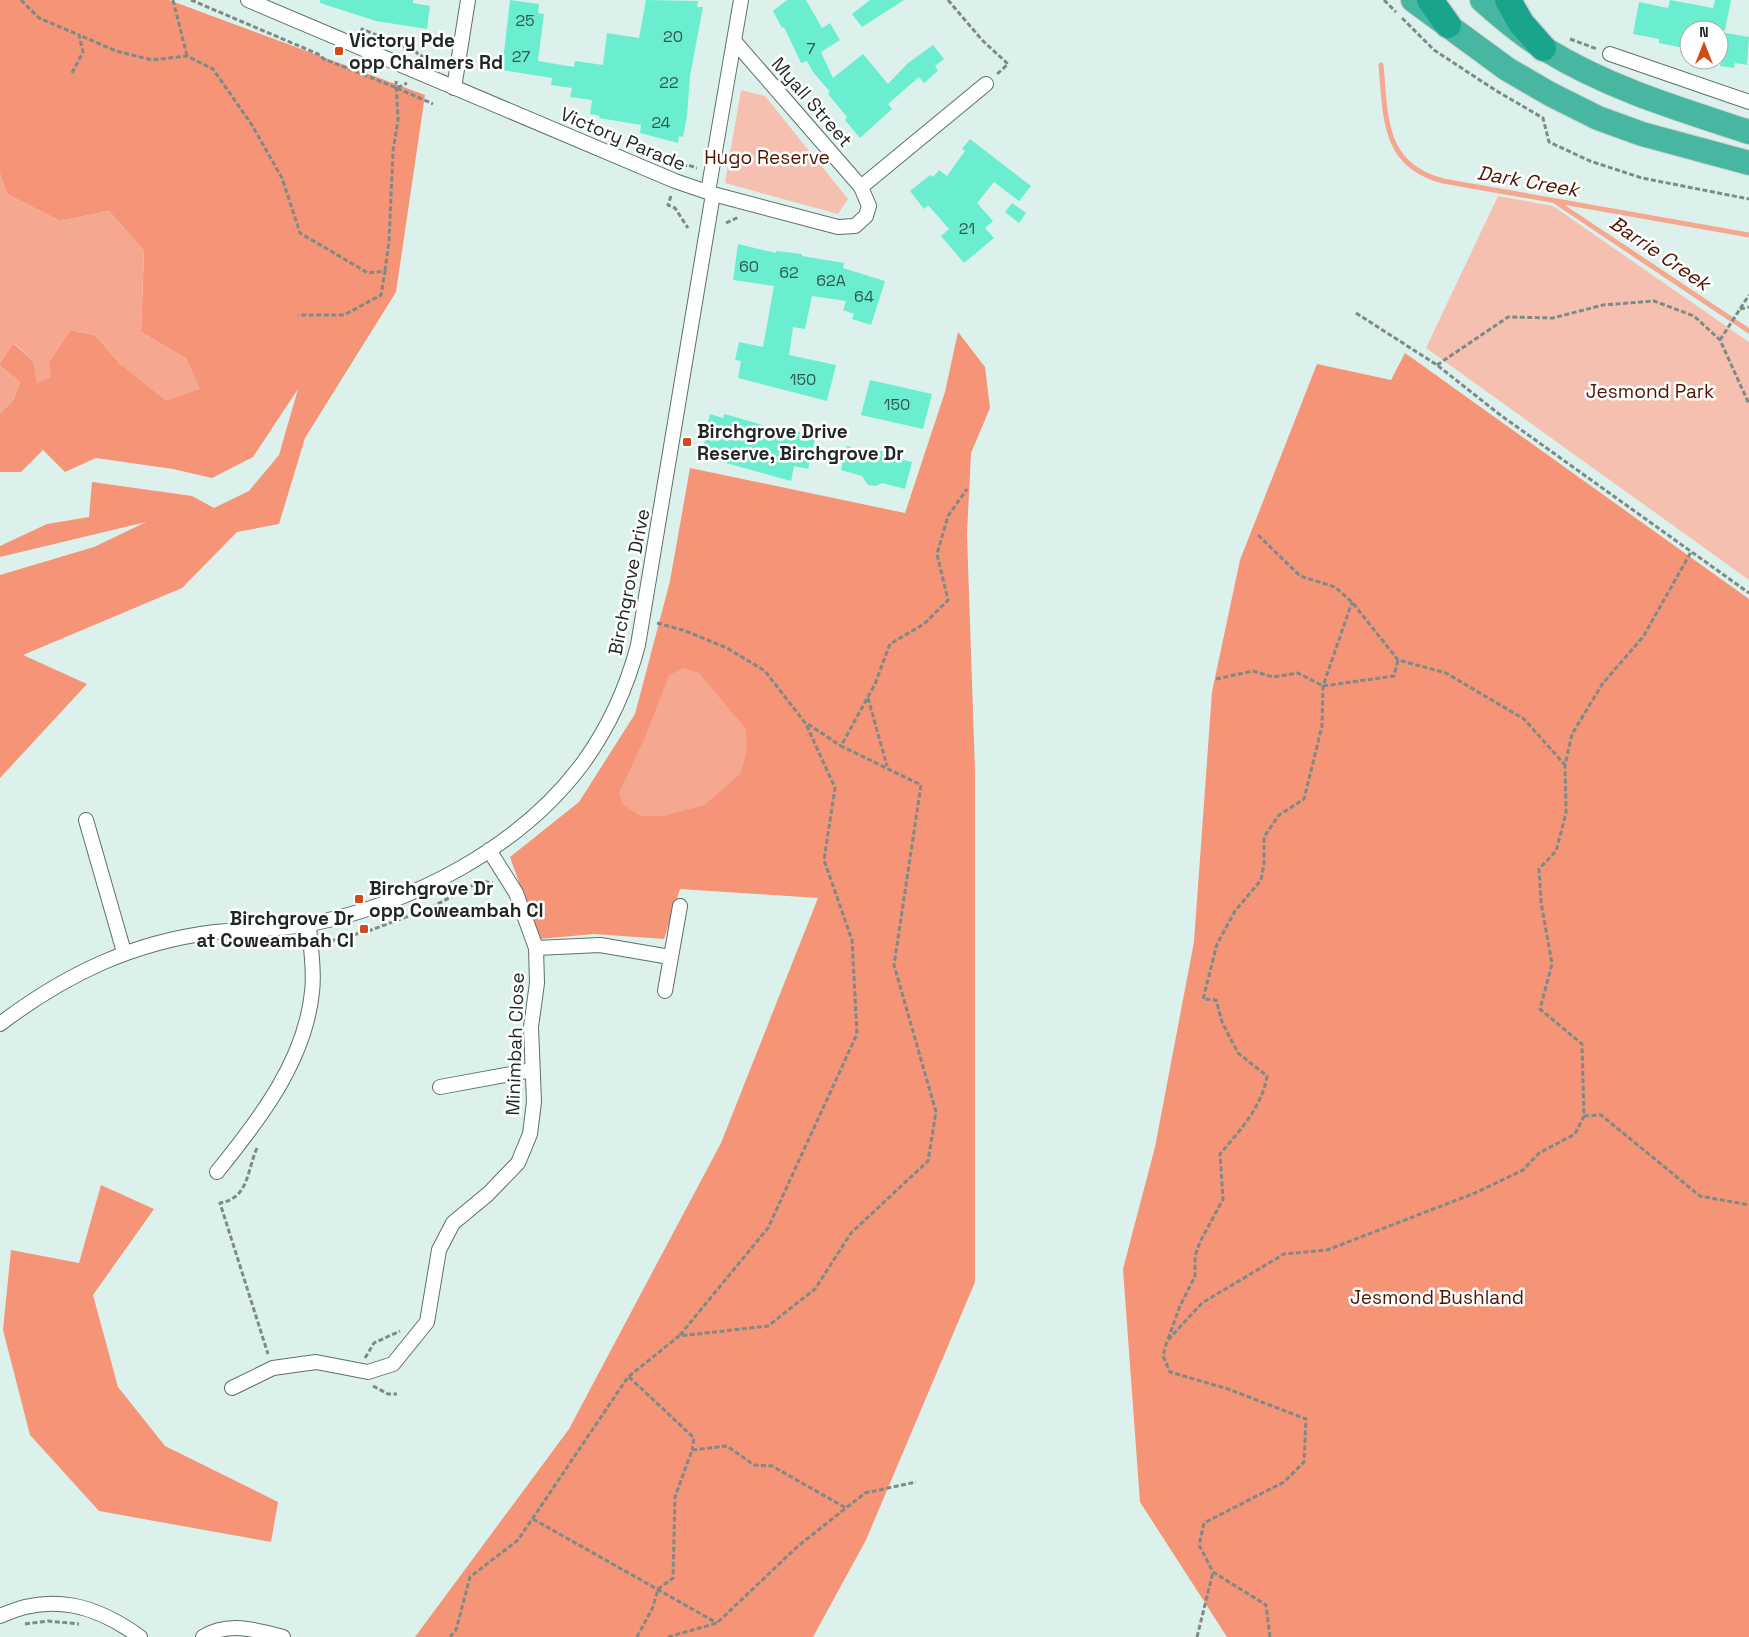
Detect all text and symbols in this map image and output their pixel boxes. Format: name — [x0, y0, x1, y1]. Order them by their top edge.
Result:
house number: 25 — [515, 10, 535, 31]
north arrow — [1679, 20, 1729, 70]
text: N — [1699, 23, 1709, 41]
house number: 20 — [663, 26, 683, 47]
place label: Victory Pde opp Chalmers Rd — [349, 28, 503, 75]
house number: 7 — [806, 38, 816, 59]
marker: Victory Pde opp Chalmers Rd — [333, 45, 345, 57]
house number: 27 — [512, 46, 530, 67]
street label: Myall Street — [766, 52, 858, 152]
house number: 22 — [659, 72, 679, 93]
street label: Victory Parade — [556, 101, 690, 177]
house number: 24 — [651, 112, 671, 133]
park label: Hugo Reserve — [704, 145, 830, 170]
water label: Dark Creek — [1475, 159, 1583, 203]
water label: Barrie Creek — [1605, 210, 1717, 298]
house number: 21 — [959, 218, 975, 239]
house number: 60 — [739, 256, 759, 277]
house number: 62 — [779, 262, 799, 283]
house number: 62A — [816, 270, 846, 291]
house number: 64 — [854, 286, 874, 307]
house number: 150 — [790, 369, 816, 390]
park label: Jesmond Park — [1586, 379, 1714, 404]
house number: 150 — [884, 394, 910, 415]
place label: Birchgrove Drive Reserve, Birchgrove Dr — [697, 419, 904, 466]
marker: Birchgrove Drive Reserve, Birchgrove Dr — [681, 436, 693, 448]
street label: Birchgrove Drive — [603, 507, 655, 657]
place label: Birchgrove Dr opp Coweambah Cl — [369, 876, 543, 923]
marker: Birchgrove Dr opp Coweambah Cl — [353, 893, 365, 905]
place label: Birchgrove Dr at Coweambah Cl — [196, 906, 354, 953]
marker: Birchgrove Dr at Coweambah Cl — [358, 923, 370, 935]
street label: Minimbah Close — [500, 972, 530, 1116]
park label: Jesmond Bushland — [1350, 1285, 1524, 1310]

